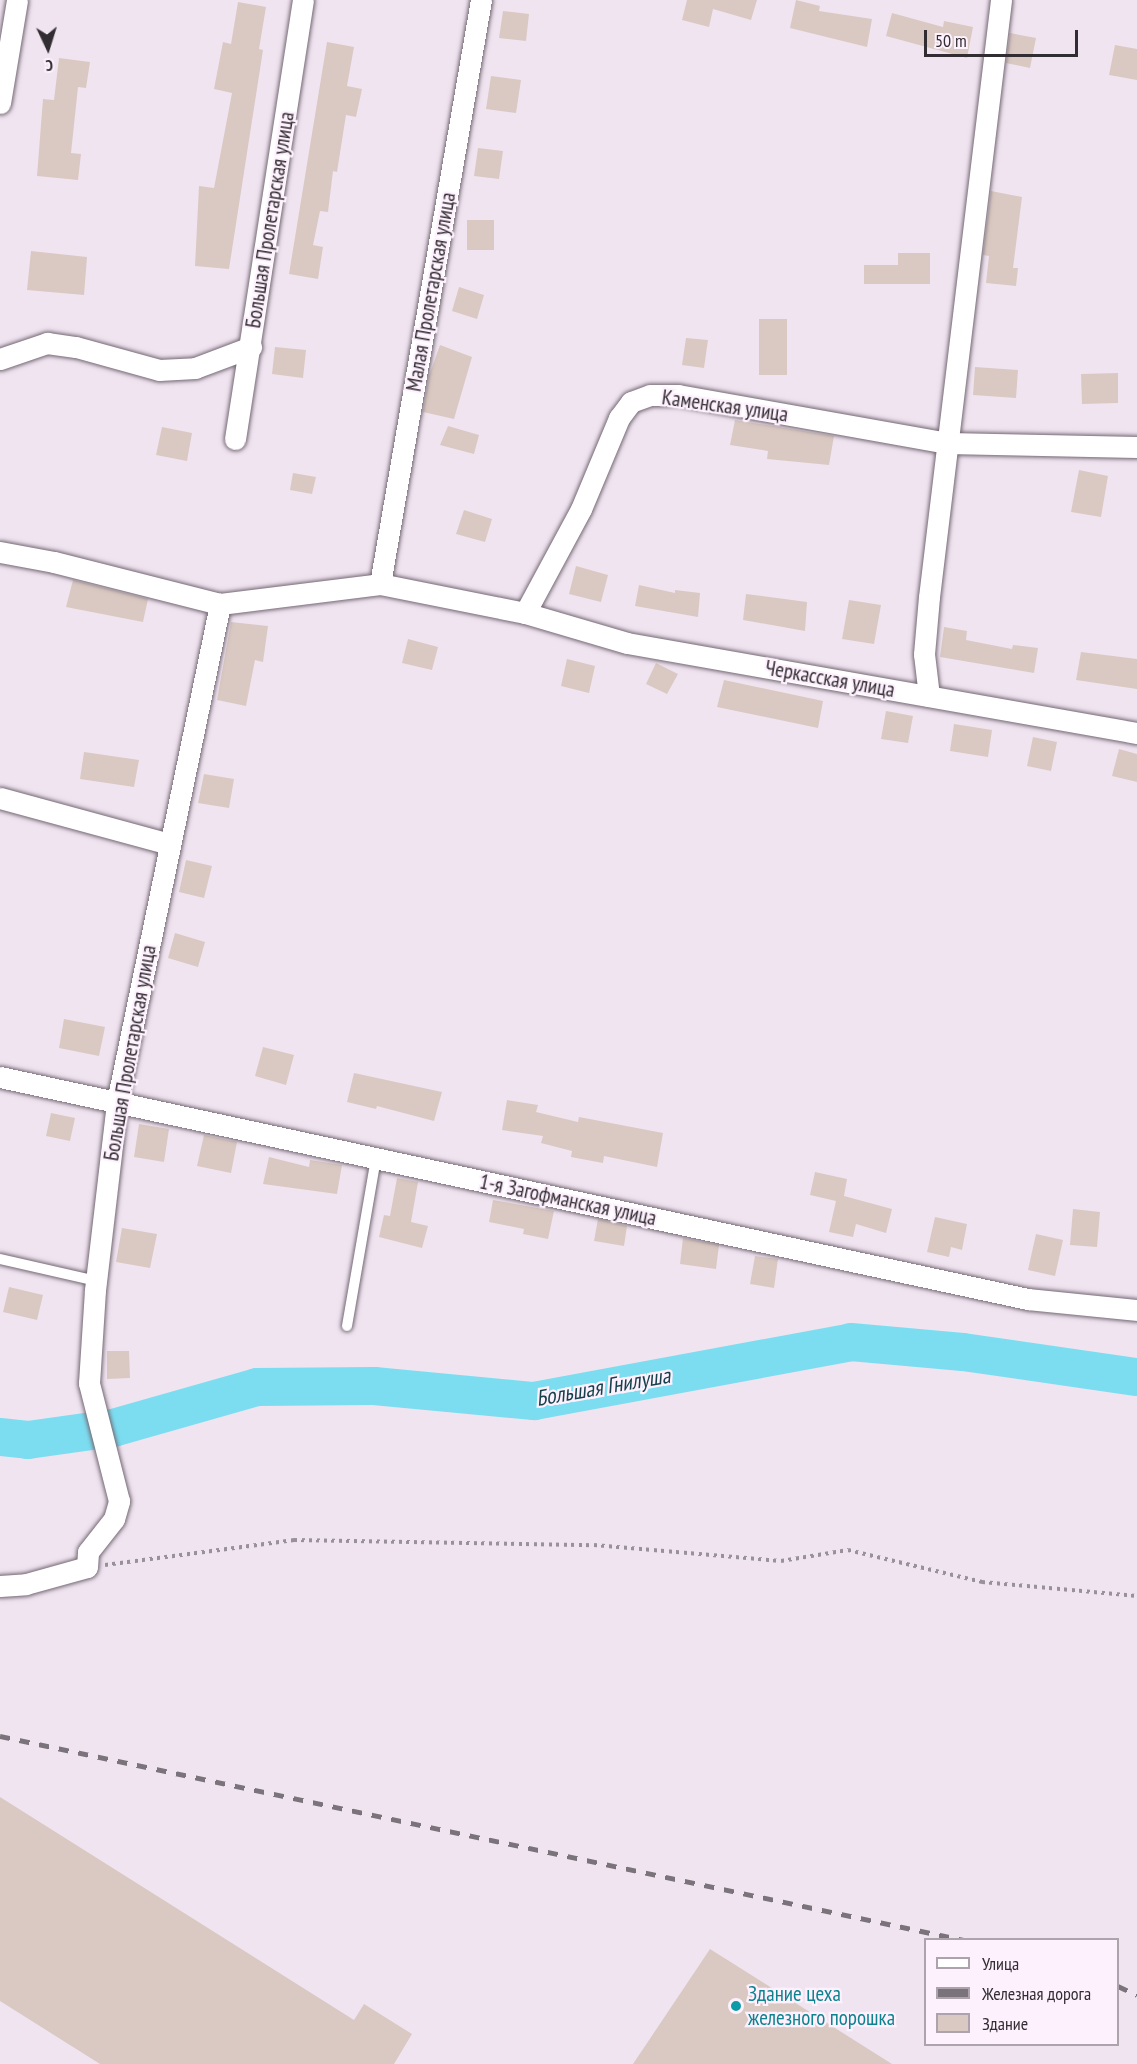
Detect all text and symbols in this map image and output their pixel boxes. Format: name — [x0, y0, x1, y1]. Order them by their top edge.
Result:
north arrow — [18, 18, 78, 78]
scale bar — [927, 18, 1082, 56]
text: 50 m — [935, 29, 967, 52]
text: С — [45, 56, 54, 76]
street label: Большая Пролетарская улица — [240, 110, 300, 330]
street label: Малая Пролетарская улица — [401, 191, 461, 393]
street label: Каменская улица — [660, 385, 790, 427]
street label: Черкасская улица — [763, 655, 897, 703]
street label: Большая Пролетарская улица — [99, 943, 161, 1163]
street label: 1-я Загофманская улица — [477, 1169, 659, 1231]
water label: Большая Гнилуша — [534, 1362, 672, 1412]
legend — [924, 1938, 1119, 2046]
text: Улица — [982, 1952, 1019, 1975]
place label: Здание цеха железного порошка — [748, 1981, 895, 2031]
text: Железная дорога — [982, 1982, 1091, 2005]
marker: Здание цеха железного порошка — [729, 1999, 743, 2013]
text: Здание — [982, 2012, 1028, 2035]

